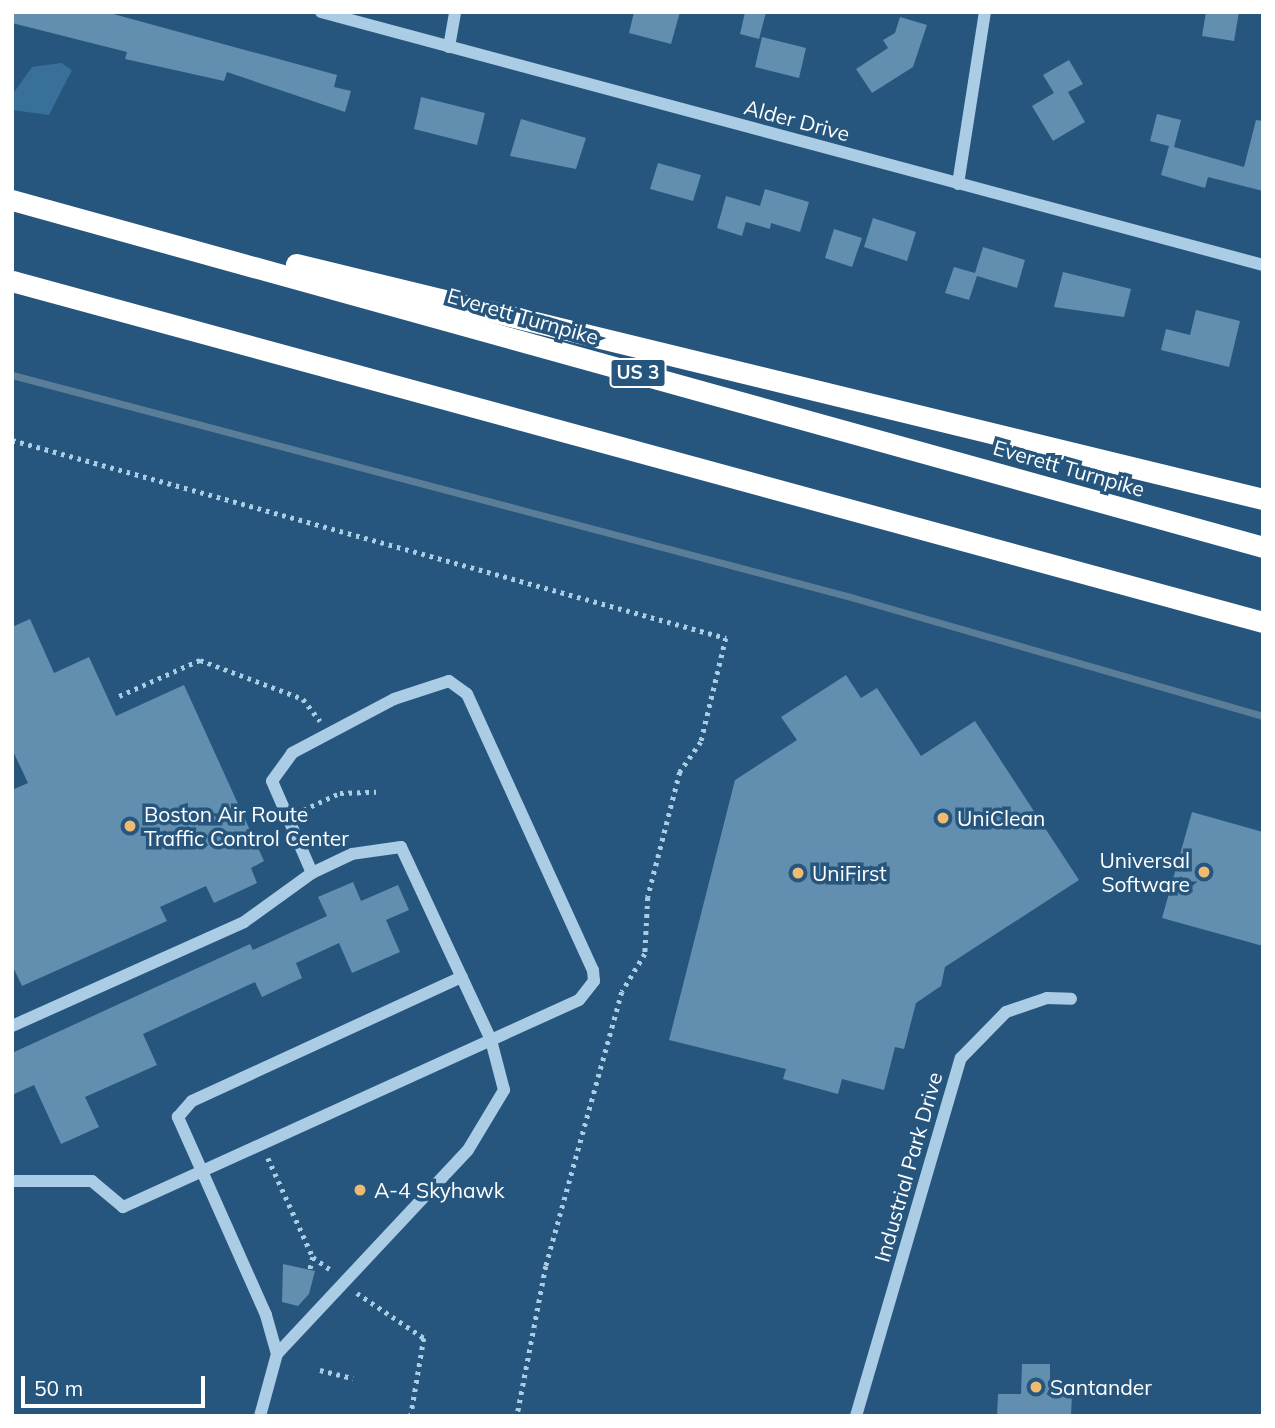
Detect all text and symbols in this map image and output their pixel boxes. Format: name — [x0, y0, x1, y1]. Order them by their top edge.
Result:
street label: Alder Drive — [741, 94, 853, 146]
street label: Everett Turnpike — [444, 282, 602, 350]
road number: US 3 — [608, 358, 668, 388]
street label: Everett Turnpike — [990, 434, 1148, 502]
place label: Boston Air Route Traffic Control Center — [144, 801, 349, 851]
place label: UniClean — [957, 805, 1045, 831]
marker: UniClean — [935, 810, 951, 826]
marker: Boston Air Route Traffic Control Center — [122, 818, 138, 834]
place label: Universal Software — [1099, 847, 1190, 897]
place label: UniFirst — [812, 860, 887, 886]
marker: Universal Software — [1196, 864, 1212, 880]
marker: UniFirst — [790, 865, 806, 881]
street label: Industrial Park Drive — [869, 1069, 947, 1265]
place label: A-4 Skyhawk — [374, 1177, 505, 1203]
marker: A-4 Skyhawk — [352, 1182, 368, 1198]
scale bar — [24, 1362, 208, 1406]
place label: Santander — [1050, 1374, 1152, 1400]
text: 50 m — [34, 1375, 83, 1401]
marker: Santander — [1028, 1379, 1044, 1395]

